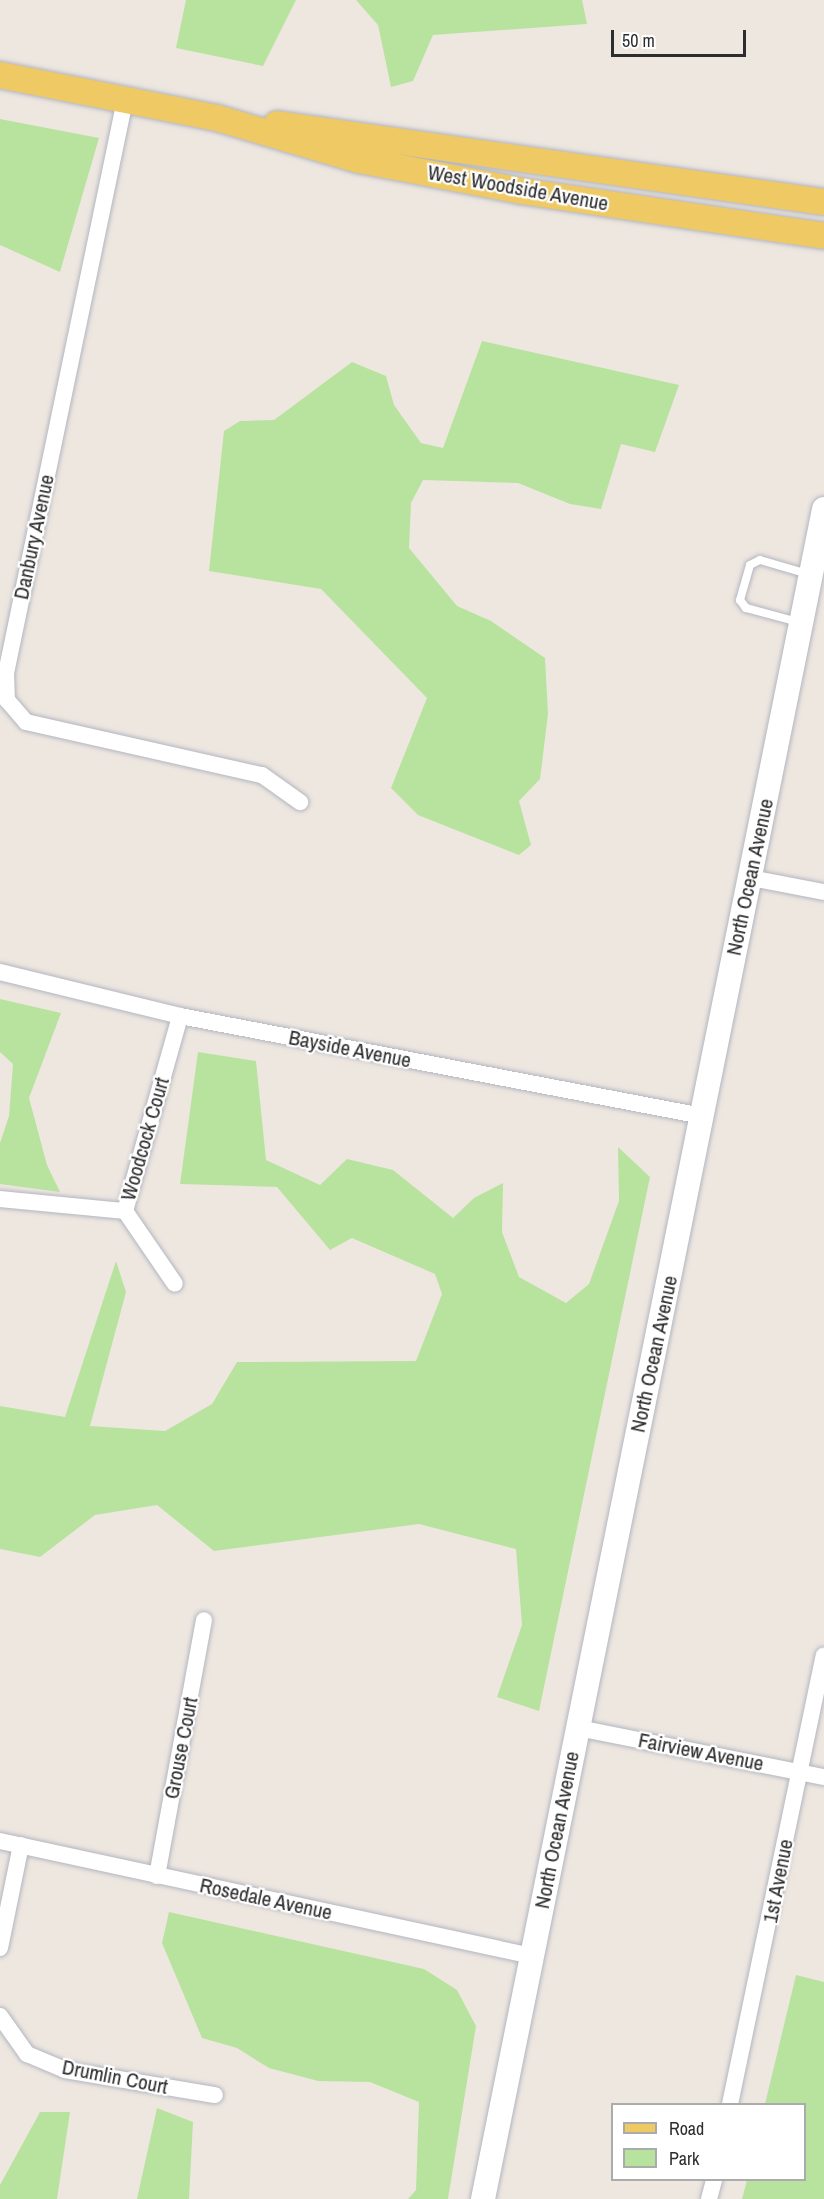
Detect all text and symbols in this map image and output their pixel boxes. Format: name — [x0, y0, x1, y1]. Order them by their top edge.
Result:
scale bar — [614, 18, 749, 56]
text: 50 m — [622, 28, 655, 53]
street label: West Woodside Avenue — [425, 160, 611, 216]
street label: Danbury Avenue — [8, 472, 60, 602]
street label: North Ocean Avenue — [721, 796, 779, 958]
street label: Bayside Avenue — [286, 1025, 414, 1073]
street label: Woodcock Court — [115, 1074, 175, 1204]
street label: North Ocean Avenue — [625, 1273, 683, 1435]
street label: Grouse Court — [159, 1695, 203, 1801]
street label: Fairview Avenue — [636, 1727, 766, 1777]
street label: North Ocean Avenue — [529, 1749, 585, 1911]
street label: 1st Avenue — [757, 1836, 799, 1926]
street label: Rosedale Avenue — [197, 1873, 335, 1925]
street label: Drumlin Court — [60, 2054, 170, 2100]
legend — [611, 2103, 806, 2181]
text: Road — [669, 2116, 704, 2141]
text: Park — [669, 2146, 699, 2171]

